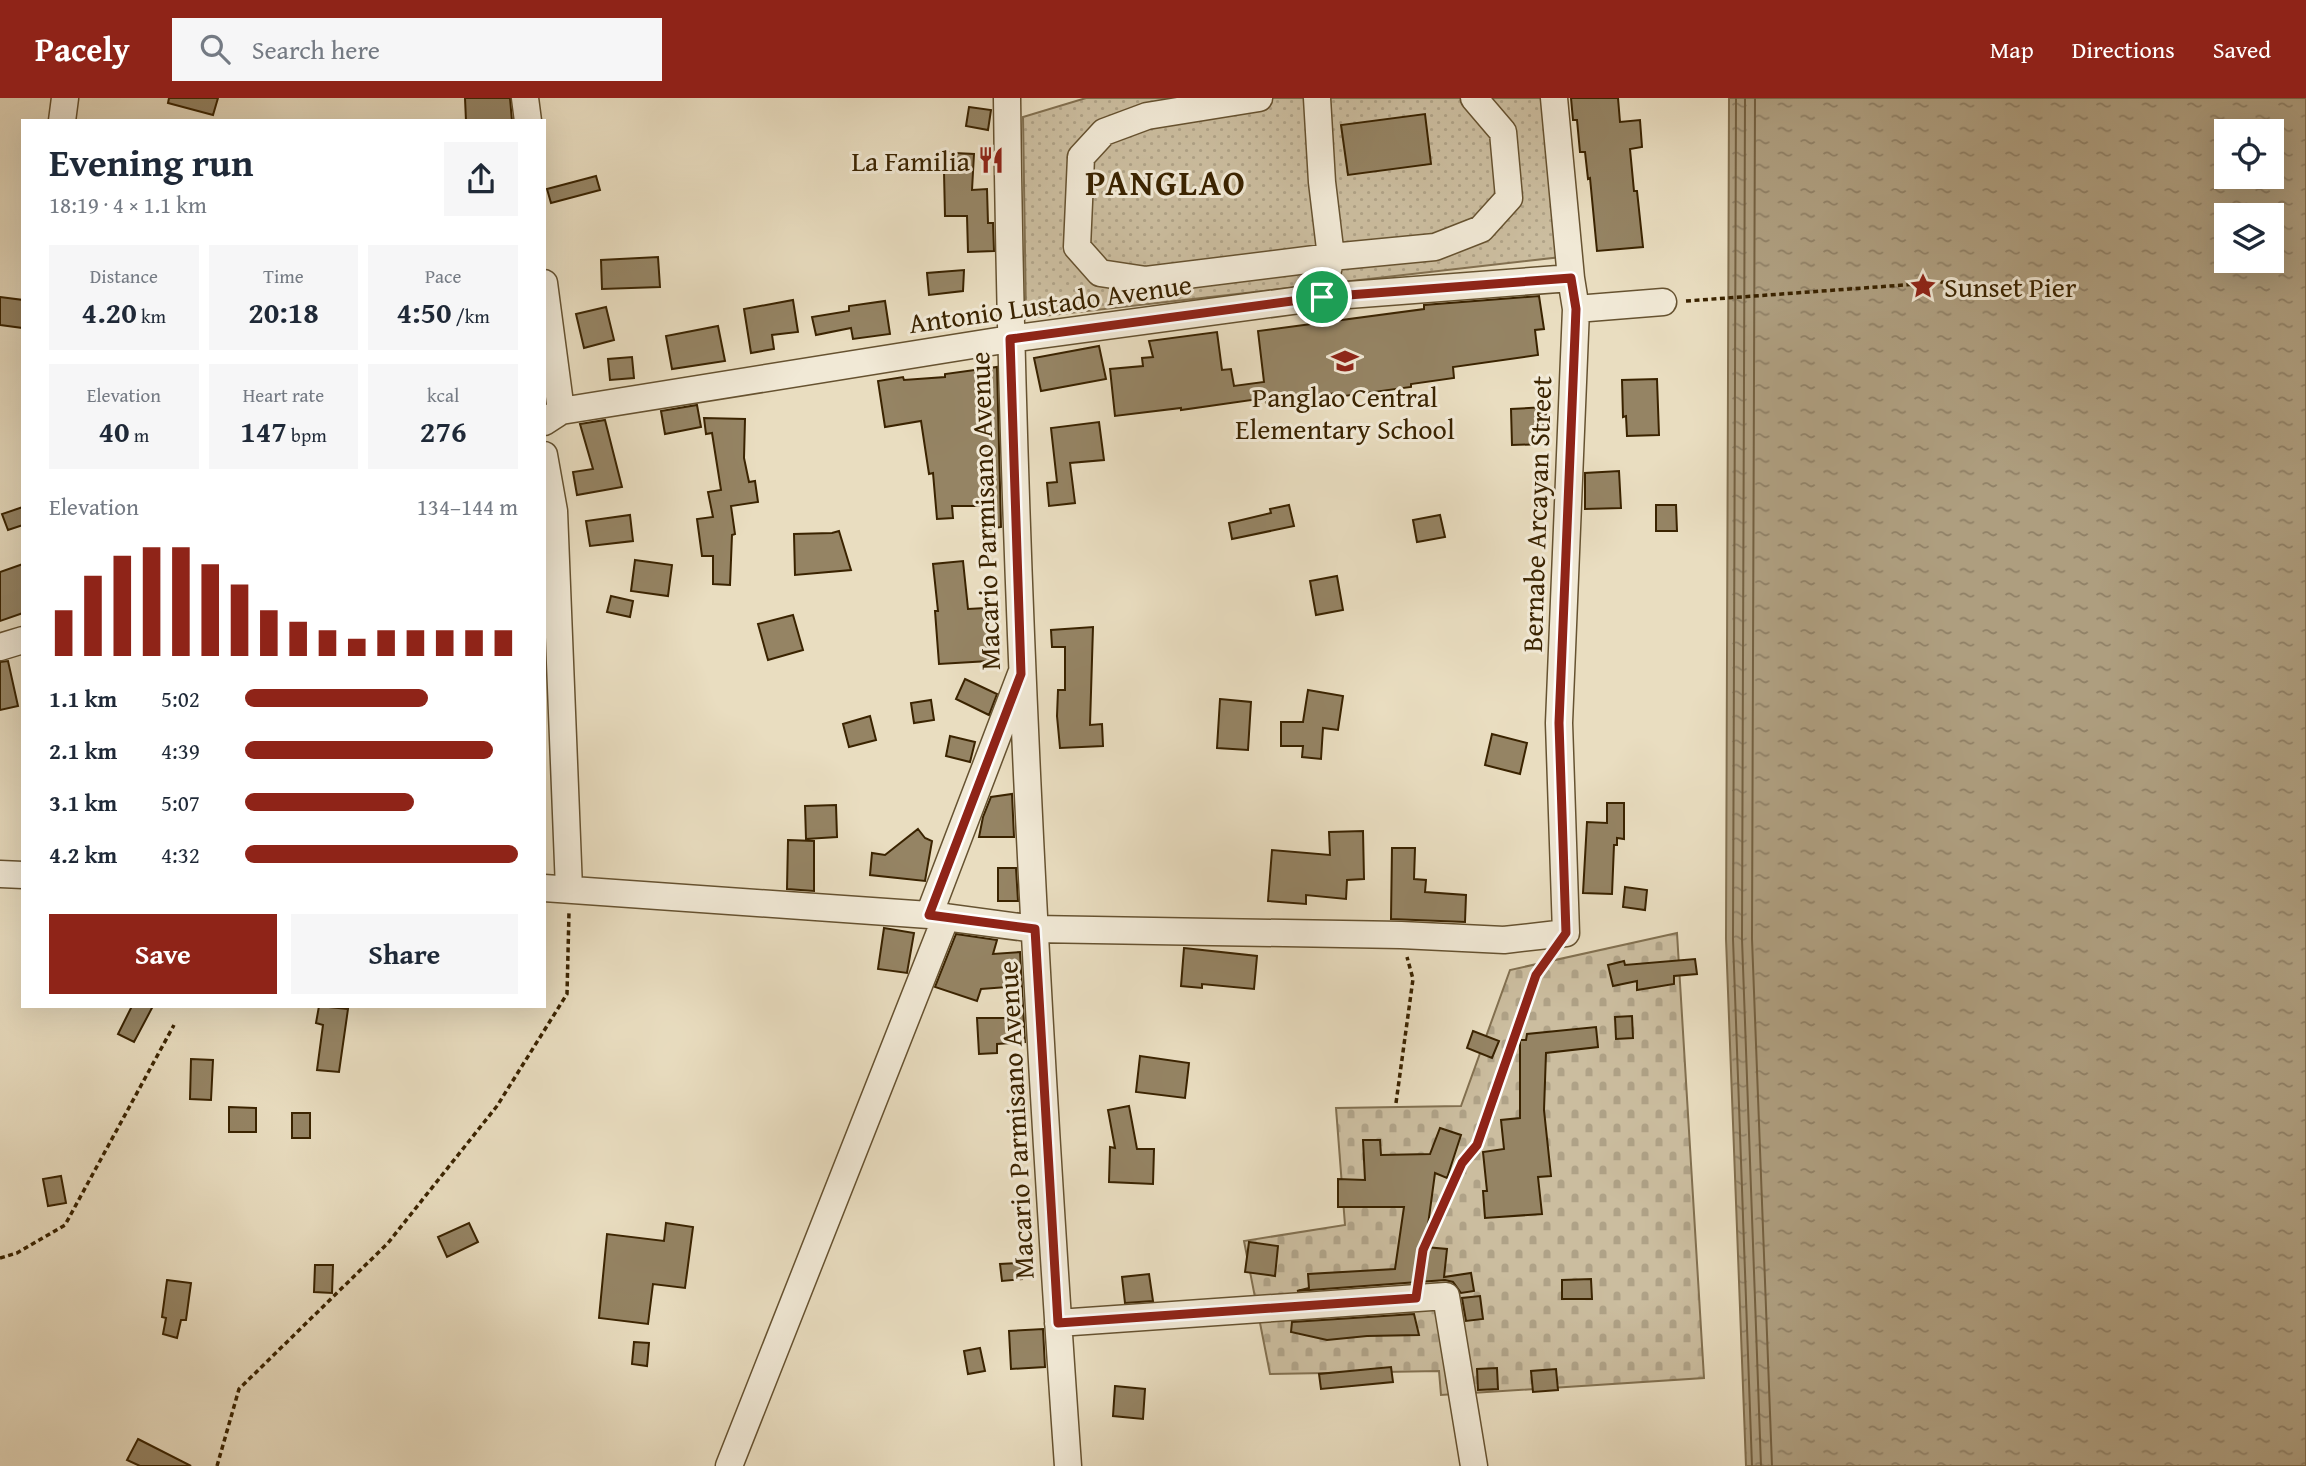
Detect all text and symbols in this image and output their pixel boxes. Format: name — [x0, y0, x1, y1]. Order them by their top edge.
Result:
search box — [172, 18, 662, 81]
text: Pacely — [35, 25, 130, 73]
icon: search — [196, 30, 234, 68]
text: Search here — [252, 30, 380, 69]
text: Map — [1990, 32, 2034, 67]
text: Directions — [2072, 32, 2175, 67]
text: Saved — [2213, 32, 2271, 67]
map controls — [2214, 119, 2284, 273]
button: locate — [2214, 119, 2284, 189]
text: Evening run — [49, 134, 253, 190]
place label: La Familia — [851, 140, 971, 181]
button: share — [444, 142, 518, 216]
restaurant icon: La Familia — [976, 145, 1006, 175]
district label: PANGLAO — [1085, 157, 1247, 208]
text: 18:19 · 4 × 1.1 km — [49, 188, 207, 221]
button: layers — [2214, 203, 2284, 273]
text: Distance — [90, 262, 158, 290]
text: Time — [263, 262, 304, 290]
text: Pace — [425, 262, 461, 290]
street label: Antonio Lustado Avenue — [906, 263, 1194, 343]
place label: Sunset Pier — [1944, 266, 2077, 307]
pin — [1292, 267, 1352, 327]
place icon: Sunset Pier — [1908, 271, 1938, 301]
icon: arrive — [1303, 278, 1341, 316]
text: 4.20 — [82, 290, 137, 334]
text: 20:18 — [248, 290, 319, 334]
text: 4:50 — [396, 290, 452, 334]
text: km — [137, 302, 166, 330]
text: /km — [452, 302, 490, 330]
school or university icon: Panglao Central Elementary School — [1330, 346, 1360, 376]
street label: Macario Parmisano Avenue — [958, 351, 1010, 671]
street label: Bernabe Arcayan Street — [1511, 375, 1561, 653]
place label: Panglao Central Elementary School — [1235, 376, 1455, 449]
text: Elevation — [87, 381, 161, 409]
text: Heart rate — [243, 381, 324, 409]
text: kcal — [427, 381, 459, 409]
text: 40 — [98, 409, 130, 453]
text: 147 — [240, 409, 287, 453]
text: 276 — [420, 409, 466, 453]
text: m — [130, 421, 149, 449]
text: bpm — [287, 421, 327, 449]
text: Elevation — [49, 490, 139, 523]
text: 134–144 m — [417, 490, 518, 523]
text: 1.1 km — [49, 682, 117, 715]
text: 5:02 — [161, 682, 200, 715]
text: 2.1 km — [49, 734, 117, 767]
text: 4:39 — [161, 734, 200, 767]
text: 3.1 km — [49, 786, 117, 819]
text: 5:07 — [161, 786, 200, 819]
text: 4.2 km — [49, 838, 117, 871]
text: 4:32 — [161, 838, 200, 871]
button: Save — [49, 914, 277, 994]
button: Share — [291, 914, 518, 994]
street label: Macario Parmisano Avenue — [986, 960, 1044, 1280]

